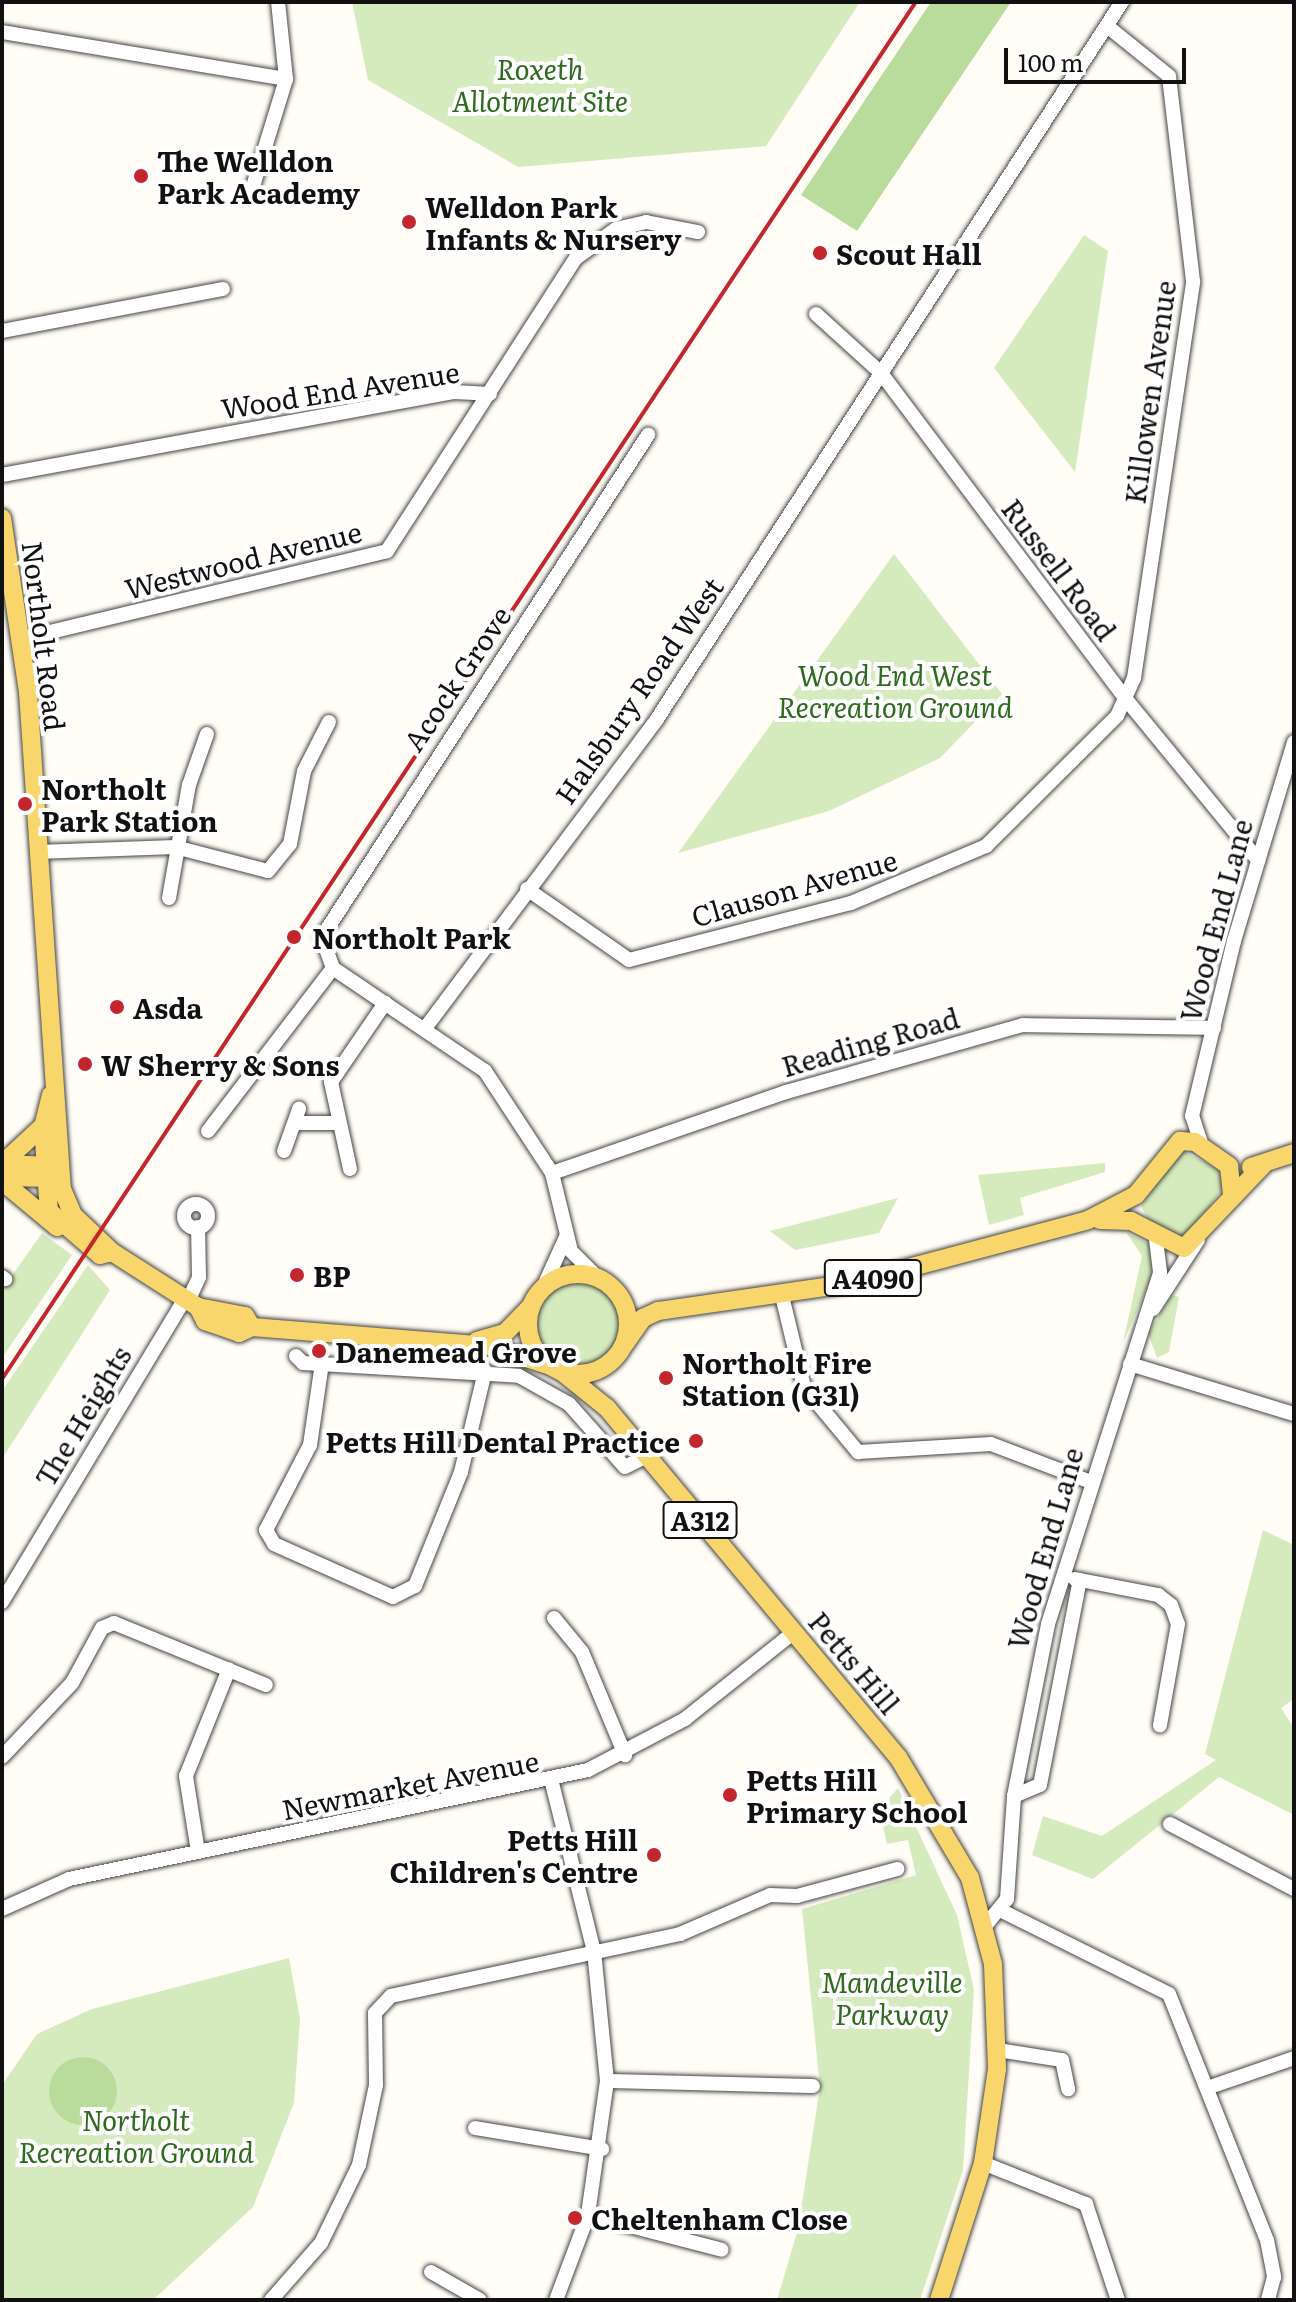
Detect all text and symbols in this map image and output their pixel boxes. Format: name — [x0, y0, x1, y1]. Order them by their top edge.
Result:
scale bar — [1008, 32, 1190, 82]
text: 100 m — [1018, 44, 1084, 79]
park label: Roxeth Allotment Site — [452, 51, 628, 117]
place label: The Welldon Park Academy — [157, 143, 360, 209]
marker: The Welldon Park Academy — [132, 167, 150, 185]
place label: Welldon Park Infants & Nursery — [425, 189, 682, 255]
marker: Welldon Park Infants & Nursery — [400, 213, 418, 231]
place label: Scout Hall — [836, 236, 982, 270]
marker: Scout Hall — [811, 244, 829, 262]
street label: Killowen Avenue — [1117, 278, 1181, 506]
street label: Wood End Avenue — [218, 354, 462, 424]
street label: Russell Road — [996, 492, 1124, 646]
street label: Westwood Avenue — [121, 513, 365, 605]
street label: Northolt Road — [17, 539, 73, 733]
street label: Halsbury Road West — [547, 570, 729, 810]
street label: Acock Grove — [395, 599, 517, 757]
park label: Wood End West Recreation Ground — [777, 657, 1013, 723]
place label: Northolt Park Station — [41, 771, 218, 837]
marker: Northolt Park Station — [16, 795, 34, 813]
street label: Wood End Lane — [1172, 815, 1258, 1025]
street label: Clauson Avenue — [687, 842, 901, 932]
place label: Northolt Park — [312, 920, 511, 954]
marker: Northolt Park — [283, 926, 305, 948]
place label: Asda — [133, 990, 203, 1024]
marker: Asda — [108, 998, 126, 1016]
street label: Reading Road — [777, 1000, 963, 1082]
place label: W Sherry & Sons — [101, 1047, 339, 1081]
marker: W Sherry & Sons — [76, 1055, 94, 1073]
road number: A4090 — [823, 1256, 923, 1300]
place label: BP — [313, 1258, 351, 1292]
marker: BP — [288, 1266, 306, 1284]
place label: Danemead Grove — [335, 1334, 577, 1368]
street label: The Heights — [27, 1340, 137, 1492]
marker: Danemead Grove — [310, 1342, 328, 1360]
place label: Northolt Fire Station (G31) — [682, 1345, 872, 1411]
marker: Northolt Fire Station (G31) — [657, 1369, 675, 1387]
place label: Petts Hill Dental Practice — [325, 1424, 680, 1458]
marker: Petts Hill Dental Practice — [687, 1432, 705, 1450]
street label: Wood End Lane — [999, 1443, 1089, 1653]
road number: A312 — [662, 1498, 738, 1542]
street label: Petts Hill — [803, 1604, 907, 1720]
street label: Newmarket Avenue — [279, 1743, 541, 1825]
place label: Petts Hill Primary School — [746, 1762, 968, 1828]
marker: Petts Hill Primary School — [721, 1786, 739, 1804]
place label: Petts Hill Children's Centre — [389, 1822, 638, 1888]
marker: Petts Hill Children's Centre — [645, 1846, 663, 1864]
park label: Mandeville Parkway — [821, 1964, 963, 2030]
park label: Northolt Recreation Ground — [18, 2102, 254, 2168]
place label: Cheltenham Close — [591, 2201, 848, 2235]
marker: Cheltenham Close — [566, 2209, 584, 2227]

